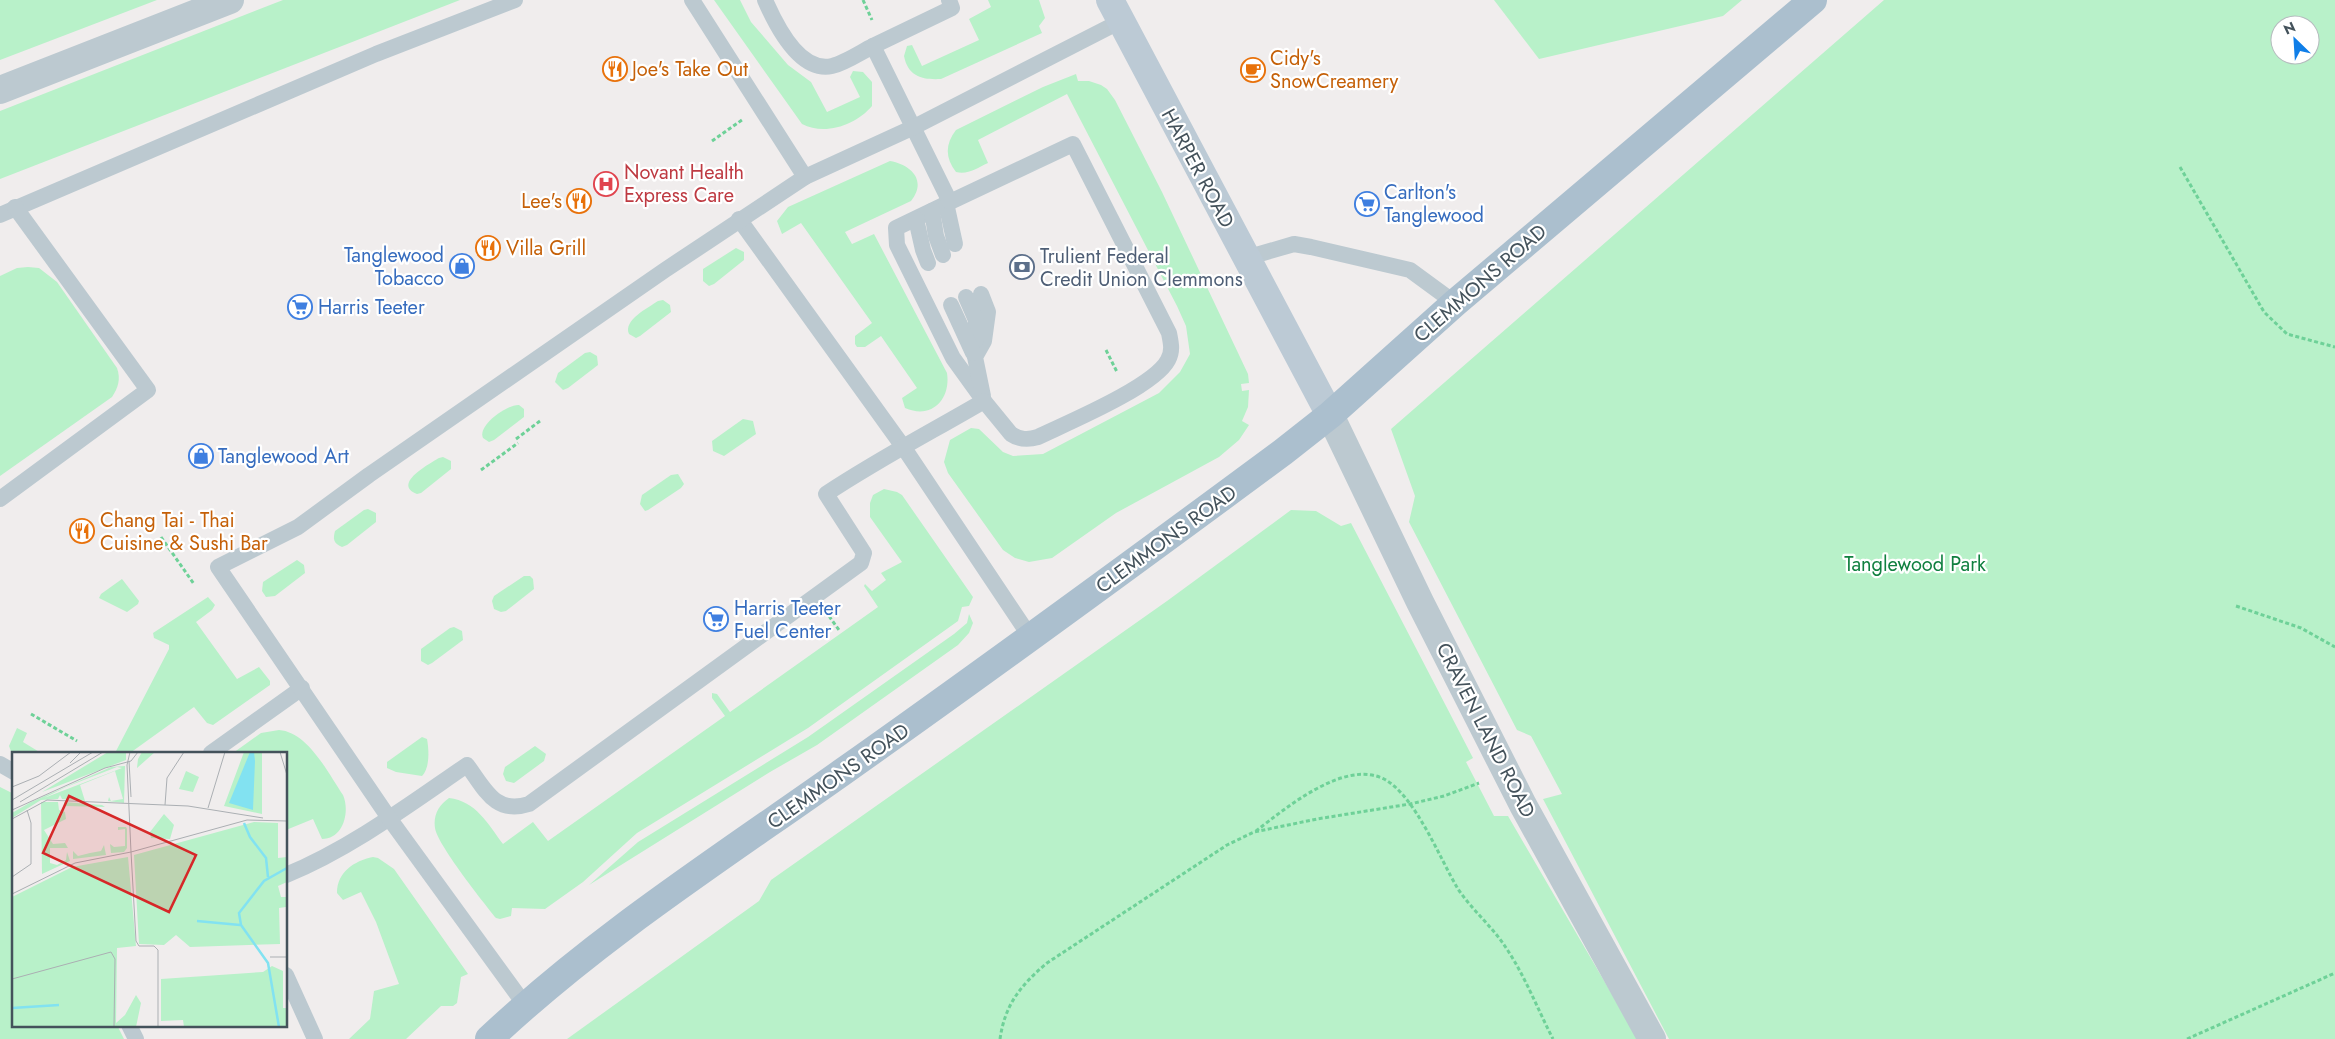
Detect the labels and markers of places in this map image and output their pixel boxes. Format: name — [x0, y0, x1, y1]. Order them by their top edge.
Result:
place label: Cidy's SnowCreamery — [1270, 44, 1399, 96]
place label: Joe's Take Out — [629, 55, 748, 84]
restaurant icon: Joe's Take Out — [602, 56, 628, 82]
cafe icon: Cidy's SnowCreamery — [1240, 57, 1266, 83]
place label: Novant Health Express Care — [624, 158, 744, 210]
hospital icon: Novant Health Express Care — [593, 171, 619, 197]
place label: Carlton's Tanglewood — [1384, 178, 1484, 230]
place label: Lee's — [521, 187, 562, 216]
restaurant icon: Lee's — [566, 188, 592, 214]
supermarket icon: Carlton's Tanglewood — [1354, 191, 1380, 217]
place label: Villa Grill — [506, 234, 586, 263]
restaurant icon: Villa Grill — [475, 235, 501, 261]
place label: Tanglewood Tobacco — [344, 241, 444, 293]
place label: Trulient Federal Credit Union Clemmons — [1040, 242, 1243, 294]
shop icon: Tanglewood Tobacco — [449, 253, 475, 279]
bank icon: Trulient Federal Credit Union Clemmons — [1009, 254, 1035, 280]
place label: Harris Teeter — [318, 293, 425, 322]
supermarket icon: Harris Teeter — [287, 294, 313, 320]
place label: Tanglewood Art — [218, 442, 349, 471]
shop icon: Tanglewood Art — [188, 443, 214, 469]
place label: Chang Tai - Thai Cuisine & Sushi Bar — [100, 506, 268, 558]
restaurant icon: Chang Tai - Thai Cuisine & Sushi Bar — [69, 518, 95, 544]
place label: Harris Teeter Fuel Center — [734, 594, 841, 646]
supermarket icon: Harris Teeter Fuel Center — [703, 606, 729, 632]

